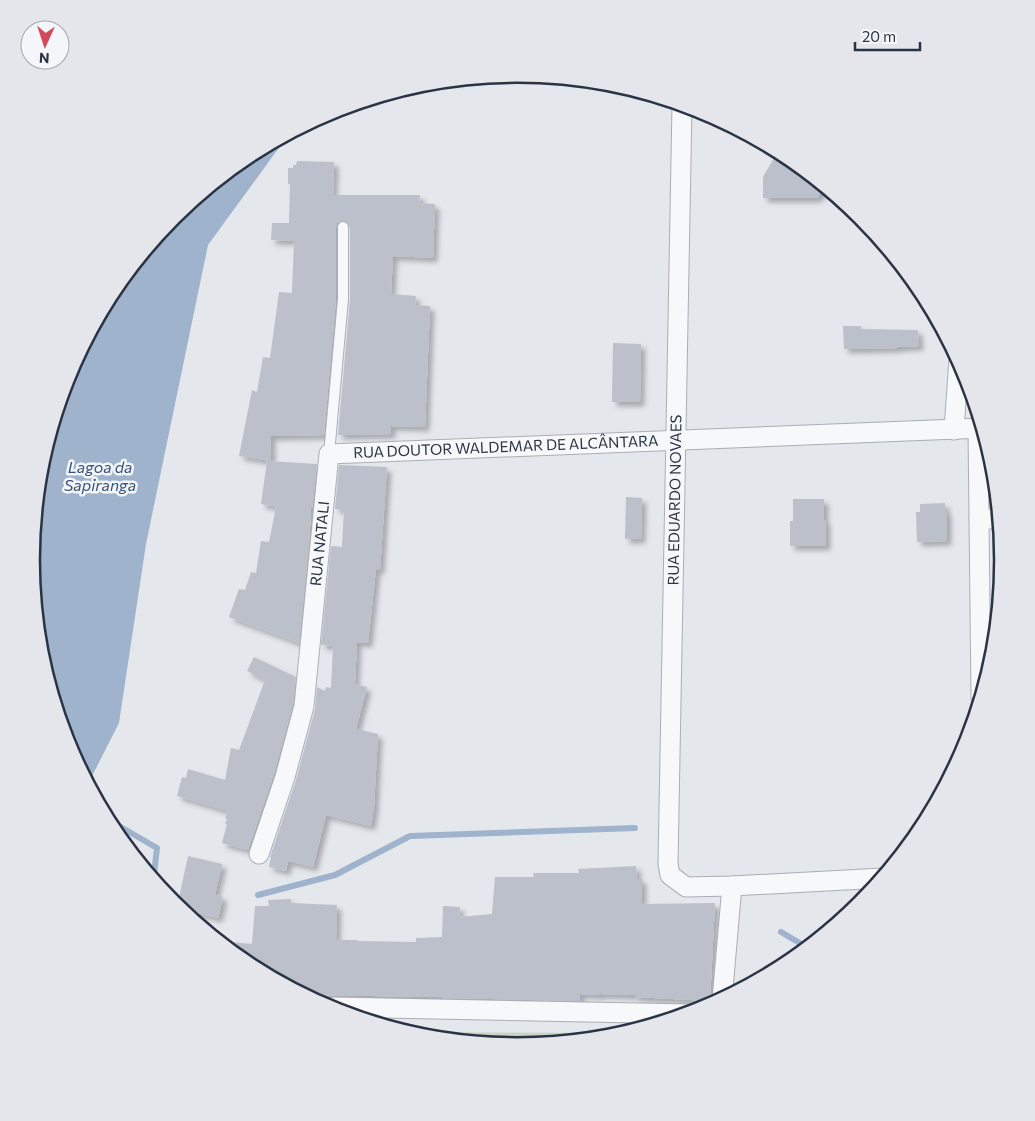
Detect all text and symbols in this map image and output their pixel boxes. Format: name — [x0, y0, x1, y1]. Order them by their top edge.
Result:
north arrow — [20, 20, 70, 70]
scale bar — [855, 20, 920, 52]
text: 20 m — [862, 27, 896, 45]
text: N — [39, 50, 50, 67]
street label: RUA EDUARDO NOVAES — [664, 414, 684, 586]
street label: RUA DOUTOR WALDEMAR DE ALCÂNTARA — [353, 431, 659, 461]
water label: Lagoa da Sapiranga — [64, 457, 136, 494]
street label: RUA NATALI — [306, 500, 332, 587]

